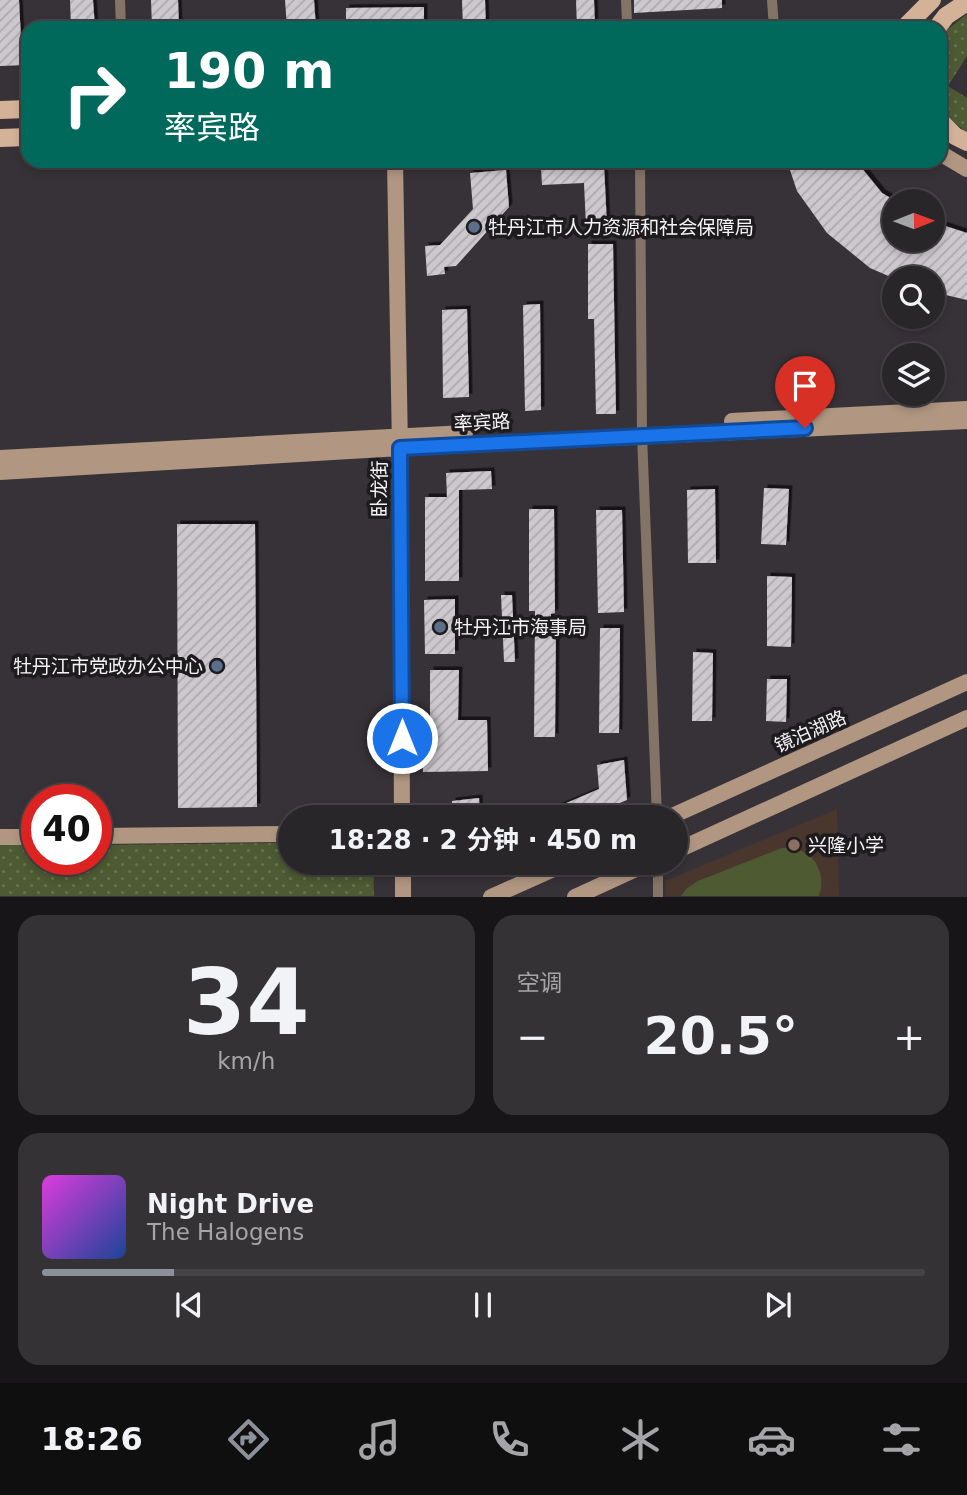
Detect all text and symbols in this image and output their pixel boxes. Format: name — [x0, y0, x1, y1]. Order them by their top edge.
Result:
text: 190 m — [164, 43, 334, 100]
icon: right — [49, 49, 140, 140]
text: 率宾路 — [164, 109, 260, 147]
north arrow — [882, 189, 945, 252]
map controls — [882, 189, 945, 406]
place label: 牡丹江市人力资源和社会保障局 — [488, 216, 754, 238]
marker: 牡丹江市人力资源和社会保障局 — [466, 219, 482, 235]
button: search — [882, 266, 945, 329]
button: layers — [882, 343, 945, 406]
pin — [775, 356, 835, 428]
icon: arrive — [786, 367, 824, 405]
street label: 率宾路 — [453, 410, 511, 434]
street label: 卧龙街 — [368, 460, 390, 518]
place label: 牡丹江市海事局 — [454, 616, 587, 638]
marker: 牡丹江市海事局 — [432, 619, 448, 635]
place label: 牡丹江市党政办公中心 — [13, 655, 203, 677]
marker: 牡丹江市党政办公中心 — [209, 658, 225, 674]
position arrow — [365, 701, 439, 775]
street label: 镜泊湖路 — [771, 705, 849, 757]
speed limit sign: 40 — [21, 784, 112, 875]
text: 18:28 · 2 分钟 · 450 m — [329, 825, 637, 855]
place label: 兴隆小学 — [808, 834, 884, 856]
marker: 兴隆小学 — [786, 837, 802, 853]
text: 34 — [183, 950, 310, 1055]
text: 空调 — [517, 970, 563, 996]
text: 20.5° — [644, 1006, 798, 1066]
text: − — [517, 1015, 548, 1059]
text: + — [893, 1015, 925, 1059]
text: km/h — [217, 1048, 275, 1074]
text: Night Drive — [147, 1189, 314, 1219]
text: The Halogens — [147, 1219, 304, 1245]
icon: previous — [170, 1286, 208, 1324]
icon: pause — [464, 1286, 502, 1324]
icon: next — [759, 1286, 797, 1324]
icon: directions — [224, 1415, 273, 1464]
icon: music — [355, 1415, 404, 1464]
icon: phone — [485, 1415, 534, 1464]
icon: climate — [616, 1415, 665, 1464]
icon: car — [747, 1415, 796, 1464]
icon: filters — [877, 1415, 926, 1464]
text: 18:26 — [41, 1420, 143, 1458]

